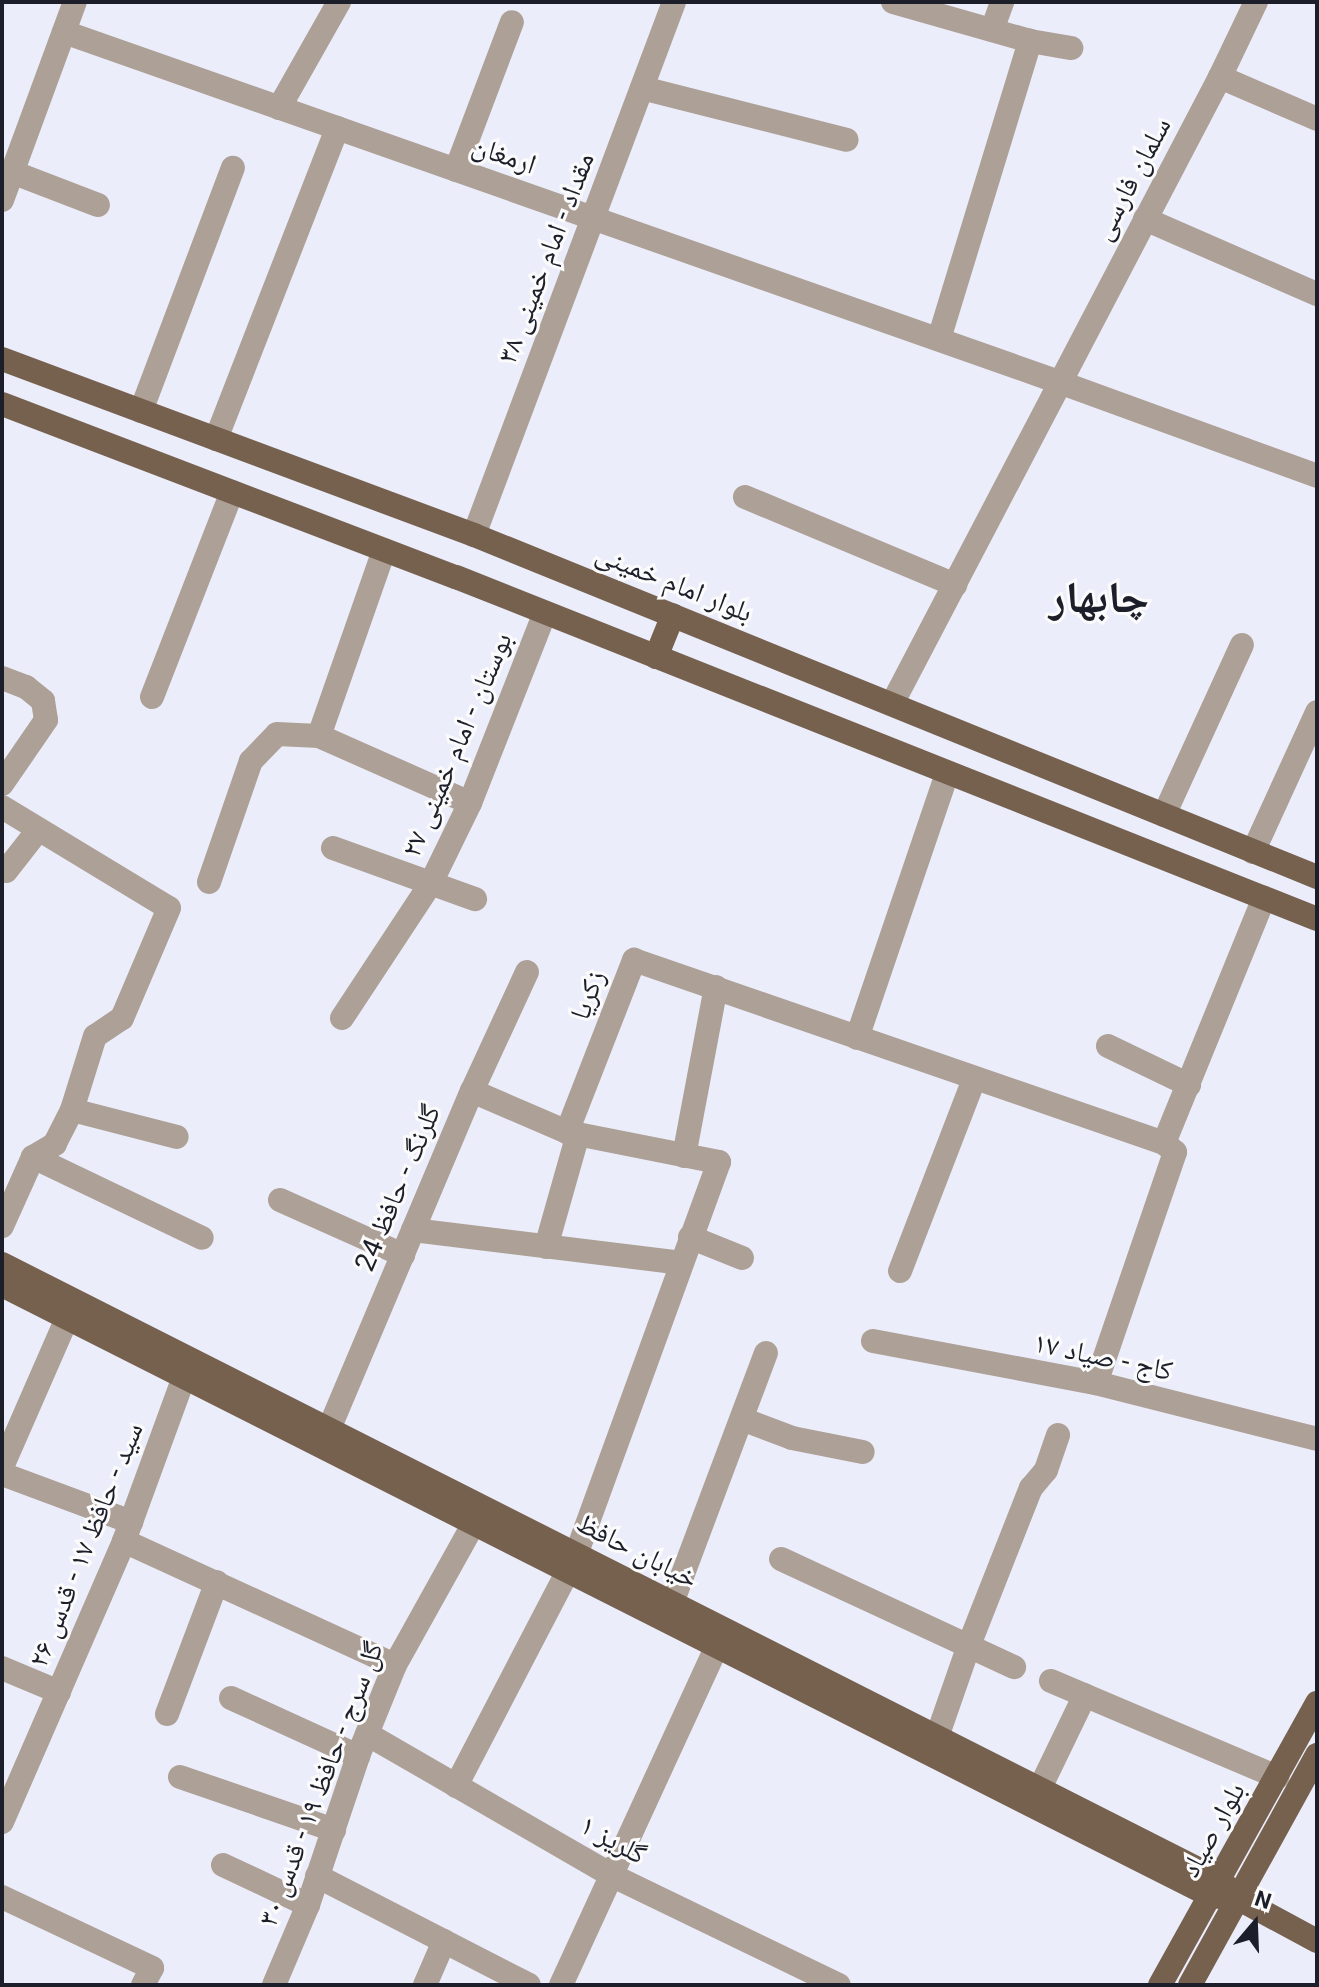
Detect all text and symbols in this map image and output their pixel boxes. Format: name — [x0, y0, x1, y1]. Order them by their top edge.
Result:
street label: سلمان فارسی — [1086, 112, 1178, 246]
street label: ارمغان — [468, 128, 540, 182]
street label: مقداد - امام خمینی ۳۸ — [490, 148, 602, 368]
street label: بلوار امام خمینی — [591, 536, 757, 630]
district label: چابهار — [1049, 571, 1149, 623]
street label: بوستان - امام خمینی ۲۷ — [395, 628, 519, 862]
street label: زکریا — [563, 965, 613, 1025]
street label: گلرنگ - حافظ 24 — [348, 1100, 448, 1276]
street label: کاج - صیاد ۱۷ — [1031, 1326, 1175, 1388]
street label: سید - حافظ ۱۷ - قدس ۲۶ — [22, 1418, 150, 1672]
street label: خیابان حافظ — [571, 1506, 703, 1596]
street label: گل سرج - حافظ ۱۹ - قدس ۳۰ — [251, 1637, 391, 1931]
street label: بلوار صیاد — [1173, 1777, 1253, 1883]
street label: گلریز ۱ — [574, 1808, 652, 1872]
north arrow — [1215, 1883, 1295, 1963]
text: N — [1252, 1885, 1274, 1914]

